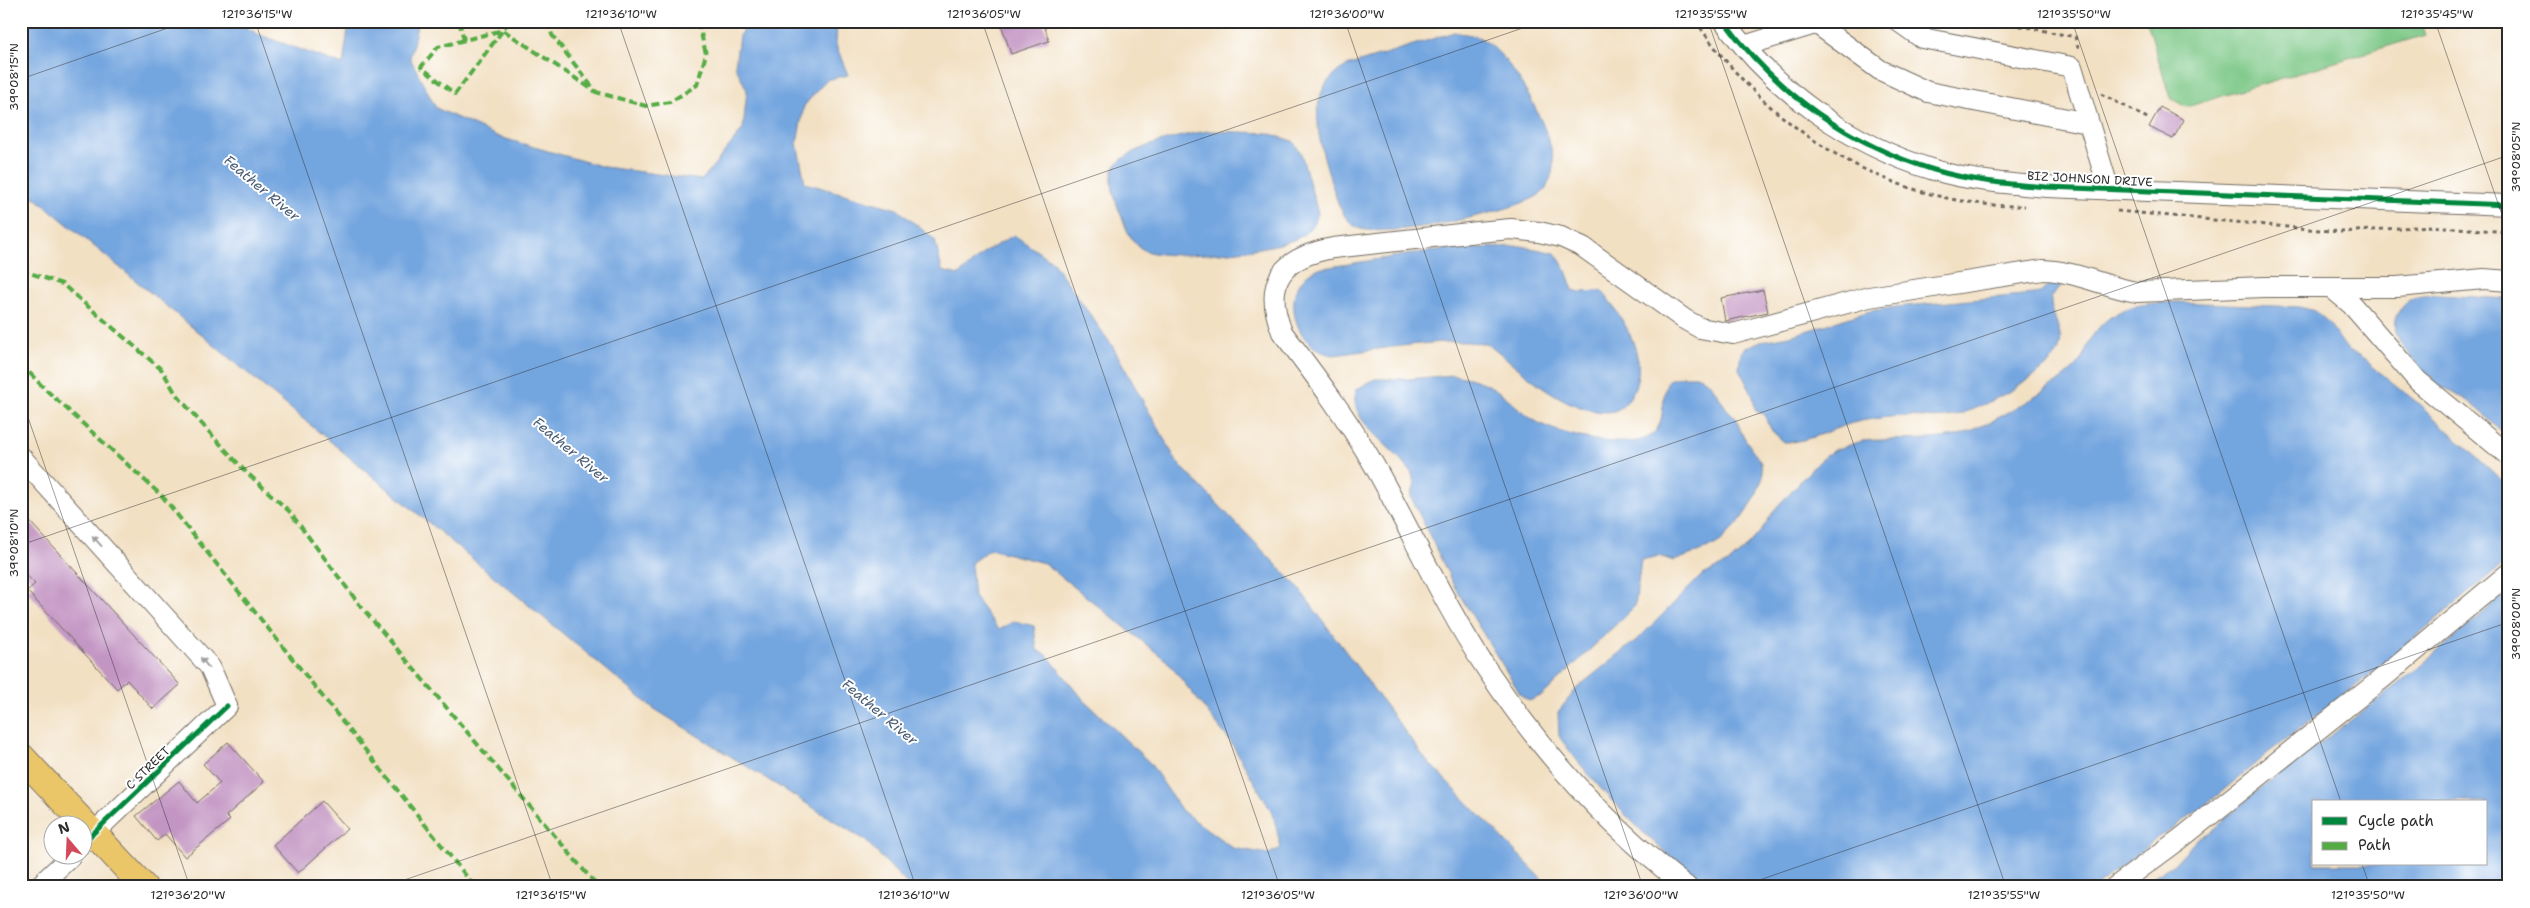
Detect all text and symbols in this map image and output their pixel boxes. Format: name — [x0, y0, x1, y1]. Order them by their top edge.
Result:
text: 121°36'15"W — [222, 6, 292, 22]
text: 121°36'10"W — [585, 6, 657, 22]
text: 121°36'05"W — [947, 6, 1021, 22]
text: 121°36'00"W — [1309, 6, 1385, 22]
text: 121°35'55"W — [1675, 6, 1747, 22]
text: 121°35'50"W — [2037, 6, 2111, 22]
text: 121°35'45"W — [2400, 6, 2474, 22]
text: 39°08'15"N — [6, 43, 22, 111]
text: 39°08'05"N — [2508, 121, 2524, 193]
water label: Feather River — [220, 151, 304, 225]
street label: BIZ JOHNSON DRIVE — [2027, 168, 2153, 190]
water label: Feather River — [529, 413, 613, 487]
text: 39°08'10"N — [6, 508, 22, 578]
one-way arrow — [91, 536, 103, 548]
text: 39°08'00"N — [2508, 588, 2524, 660]
one-way arrow — [200, 656, 211, 669]
water label: Feather River — [838, 675, 922, 749]
street label: C STREET — [122, 743, 174, 793]
legend — [2312, 800, 2488, 866]
text: Cycle path — [2358, 811, 2434, 831]
north arrow — [42, 816, 92, 866]
text: N — [56, 817, 72, 838]
text: Path — [2358, 835, 2391, 855]
text: 121°36'20"W — [151, 887, 225, 903]
text: 121°36'15"W — [516, 887, 586, 903]
text: 121°36'10"W — [878, 887, 950, 903]
text: 121°36'05"W — [1241, 887, 1315, 903]
text: 121°36'00"W — [1603, 887, 1679, 903]
text: 121°35'55"W — [1968, 887, 2040, 903]
text: 121°35'50"W — [2331, 887, 2405, 903]

